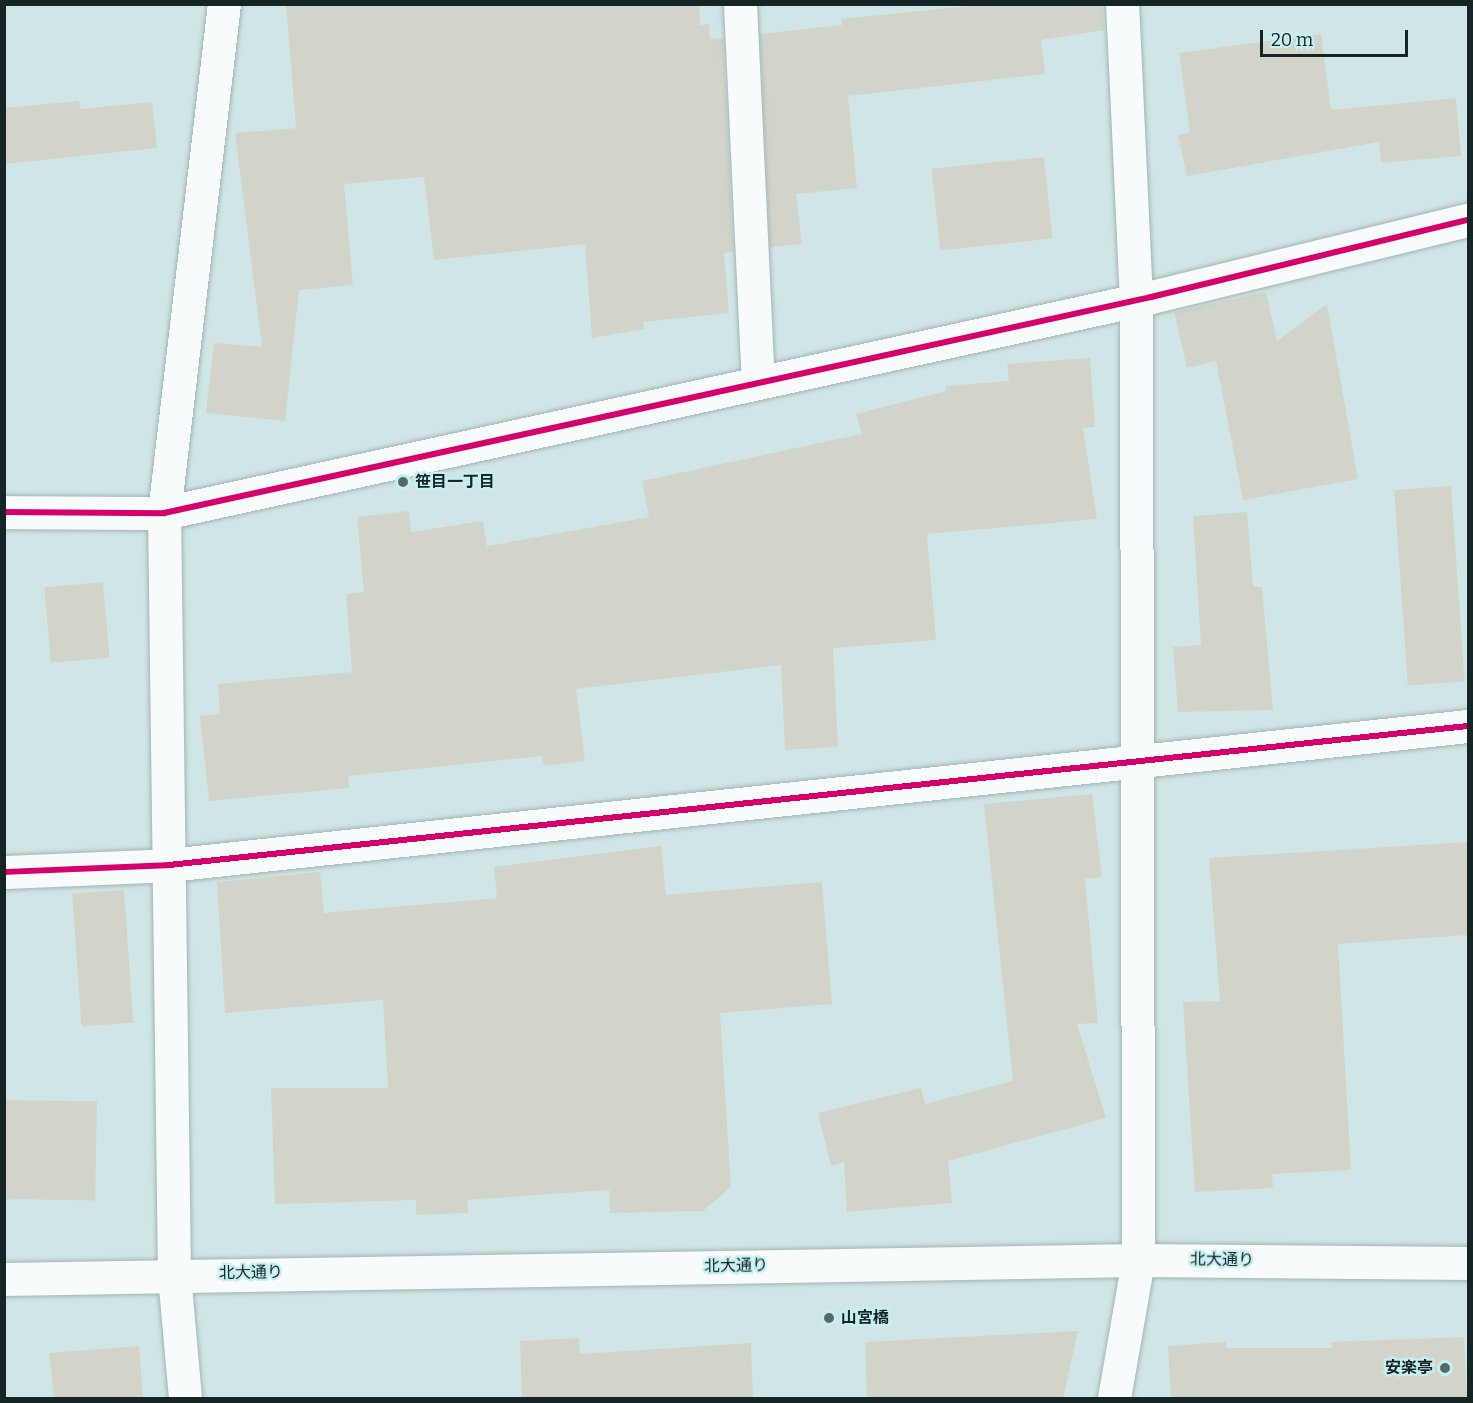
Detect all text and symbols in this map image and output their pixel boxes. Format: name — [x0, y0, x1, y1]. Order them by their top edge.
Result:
scale bar — [1263, 18, 1412, 56]
text: 20 m — [1271, 29, 1313, 51]
place label: 笹目一丁目 — [415, 472, 495, 492]
marker: 笹目一丁目 — [396, 475, 410, 489]
street label: 北大通り — [1190, 1250, 1254, 1270]
street label: 北大通り — [704, 1256, 768, 1276]
street label: 北大通り — [219, 1263, 283, 1283]
place label: 山宮橋 — [841, 1308, 889, 1328]
marker: 山宮橋 — [822, 1311, 836, 1325]
place label: 安楽亭 — [1385, 1358, 1433, 1378]
marker: 安楽亭 — [1438, 1361, 1452, 1375]

